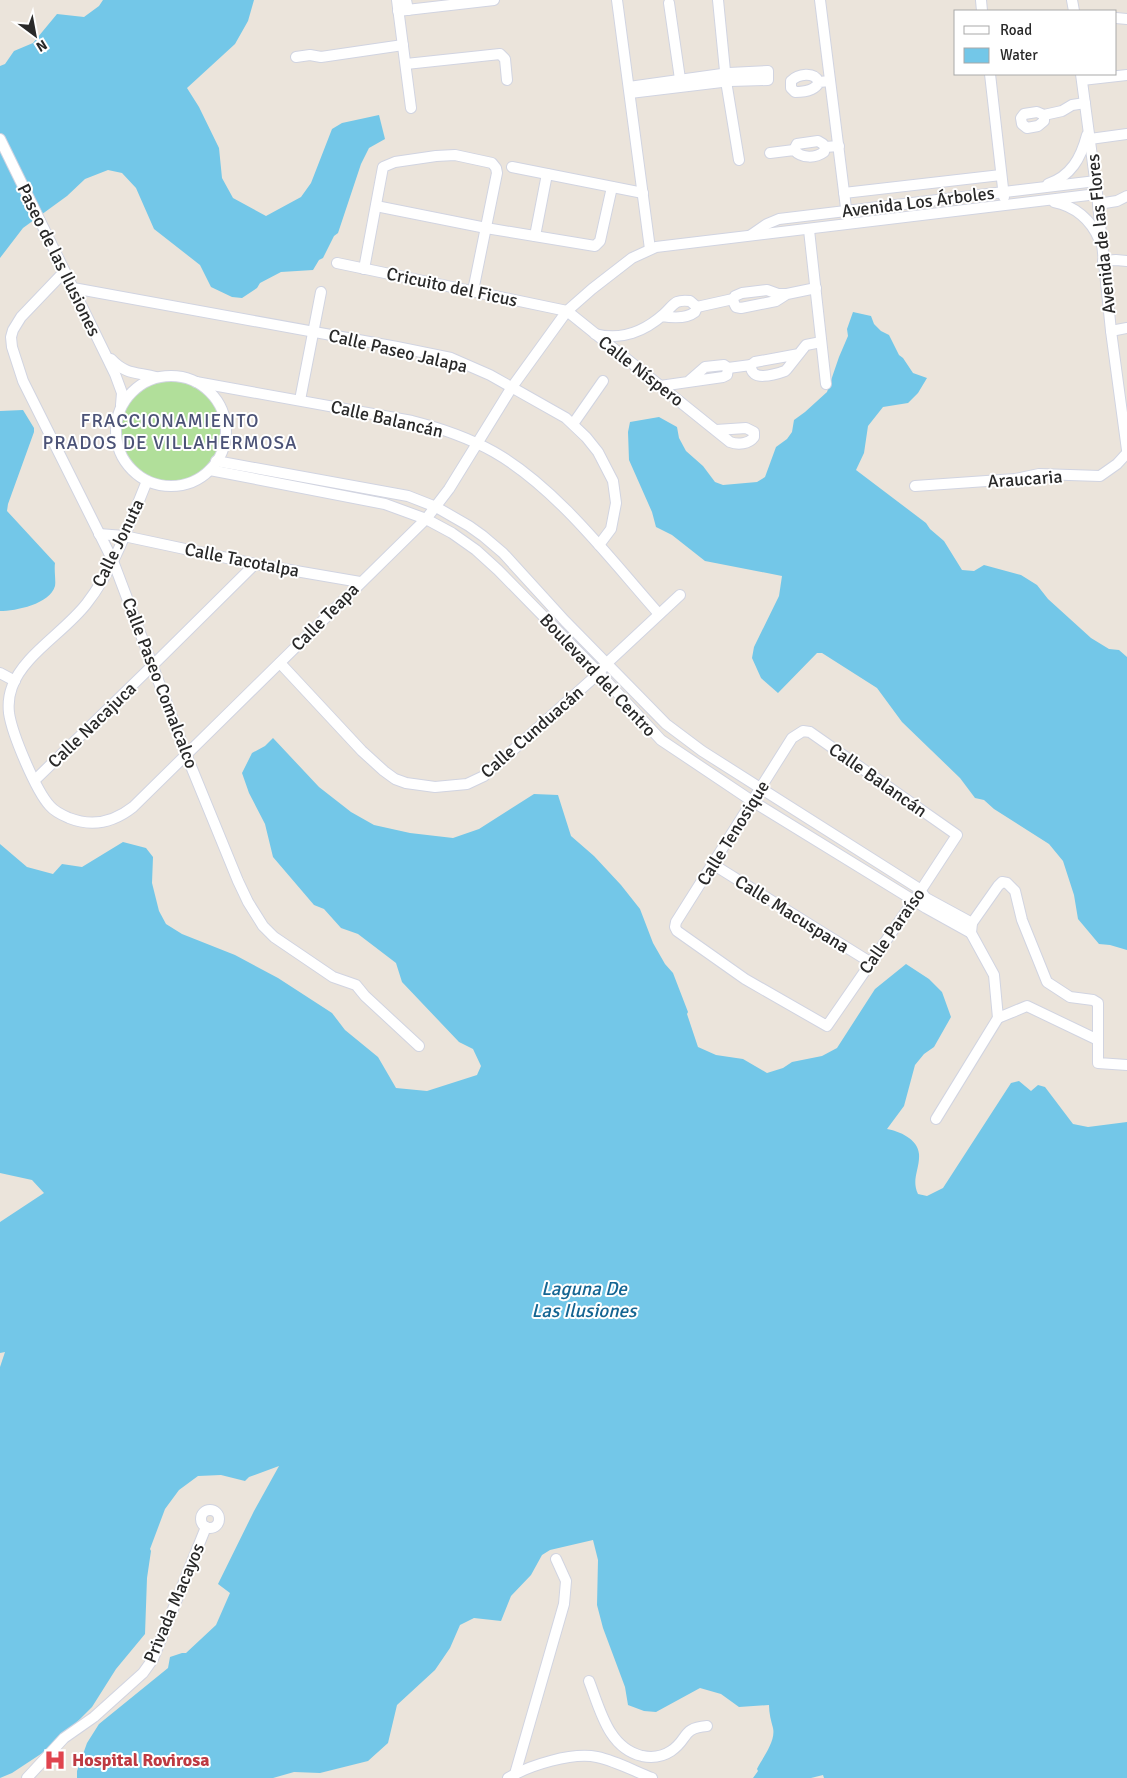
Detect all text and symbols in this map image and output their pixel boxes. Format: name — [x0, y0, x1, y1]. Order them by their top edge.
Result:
north arrow — [10, 10, 60, 60]
legend — [954, 10, 1117, 75]
text: Road — [1000, 21, 1032, 39]
text: N — [33, 36, 50, 55]
text: Water — [1000, 46, 1038, 64]
street label: Avenida de las Flores — [1082, 153, 1120, 315]
street label: Paseo de las Ilusiones — [13, 180, 106, 340]
street label: Avenida Los Árboles — [840, 182, 996, 222]
street label: Cricuito del Ficus — [384, 262, 520, 312]
street label: Calle Paseo Jalapa — [326, 324, 470, 378]
street label: Calle Níspero — [594, 331, 688, 411]
street label: Calle Balancán — [329, 395, 445, 443]
district label: FRACCIONAMIENTO PRADOS DE VILLAHERMOSA — [42, 409, 298, 455]
street label: Araucaria — [987, 465, 1063, 493]
street label: Calle Jonuta — [87, 495, 149, 591]
street label: Calle Tacotalpa — [183, 538, 301, 582]
street label: Calle Teapa — [286, 578, 364, 656]
street label: Calle Paseo Comalcalco — [117, 594, 203, 772]
street label: Boulevard del Centro — [535, 609, 661, 741]
street label: Calle Nacajuca — [43, 677, 141, 773]
street label: Calle Cunduacán — [476, 681, 588, 783]
street label: Calle Balancán — [825, 738, 931, 822]
street label: Calle Tenosique — [692, 776, 774, 890]
street label: Calle Macuspana — [731, 870, 853, 958]
street label: Calle Paraíso — [854, 884, 930, 978]
water label: Laguna De Las Ilusiones — [532, 1277, 638, 1323]
street label: Privada Macayos — [139, 1540, 209, 1666]
hospital icon: Hospital Rovirosa — [42, 1747, 68, 1773]
place label: Hospital Rovirosa — [72, 1749, 209, 1771]

